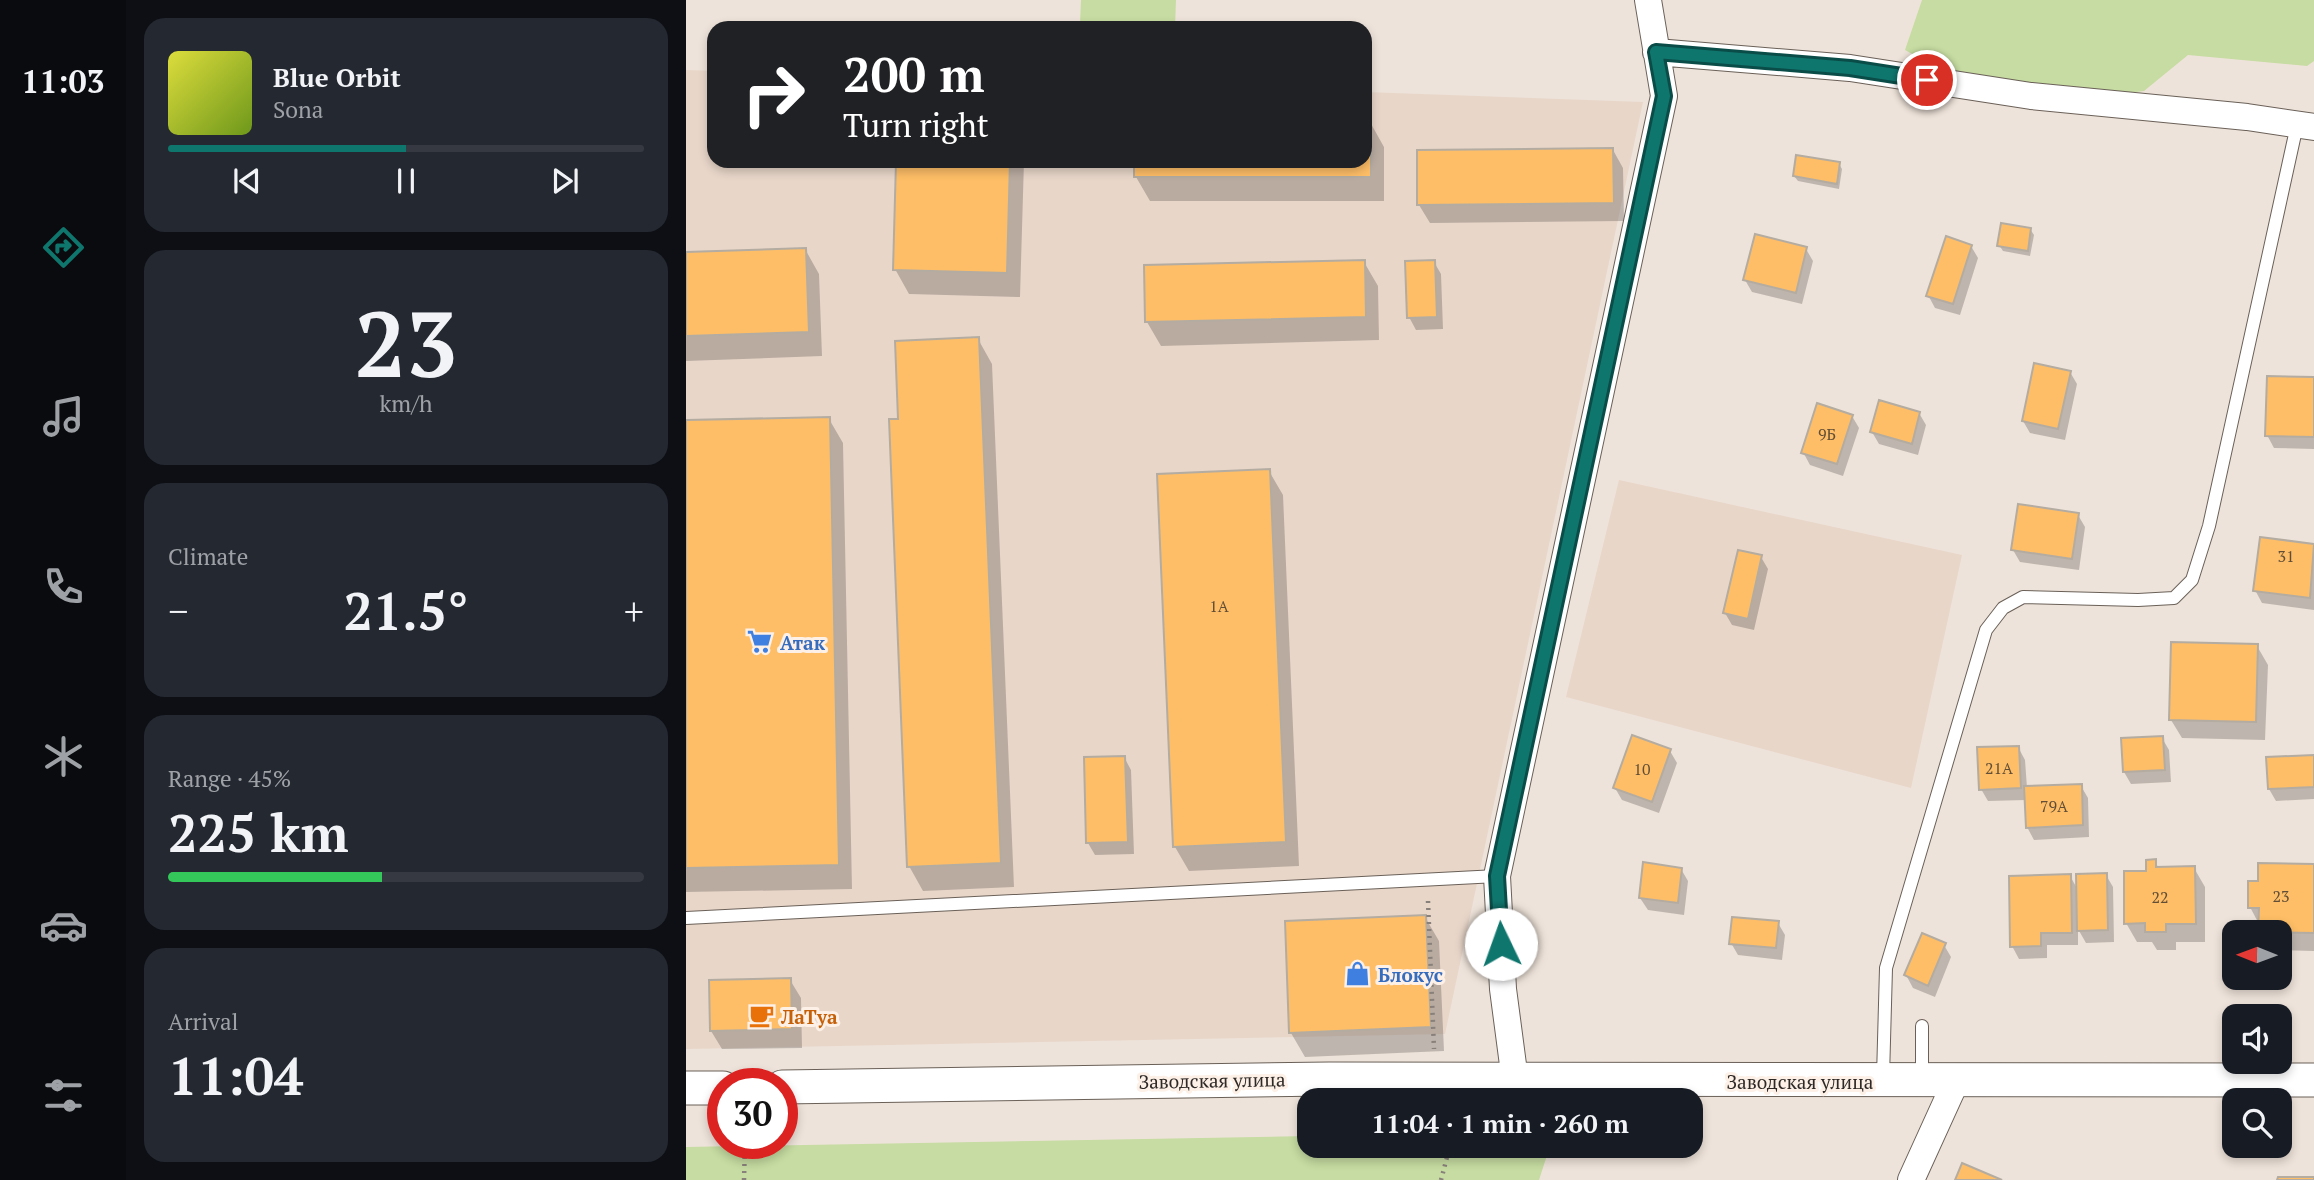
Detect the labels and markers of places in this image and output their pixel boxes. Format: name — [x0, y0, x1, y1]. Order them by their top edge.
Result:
pin — [1897, 50, 1957, 110]
supermarket icon: Атак — [746, 628, 774, 656]
place label: Атак — [780, 630, 826, 655]
shop icon: Блокус — [1344, 960, 1372, 988]
place label: Блокус — [1378, 962, 1443, 987]
cafe icon: ЛаТуа — [747, 1002, 775, 1030]
place label: ЛаТуа — [780, 1004, 838, 1029]

